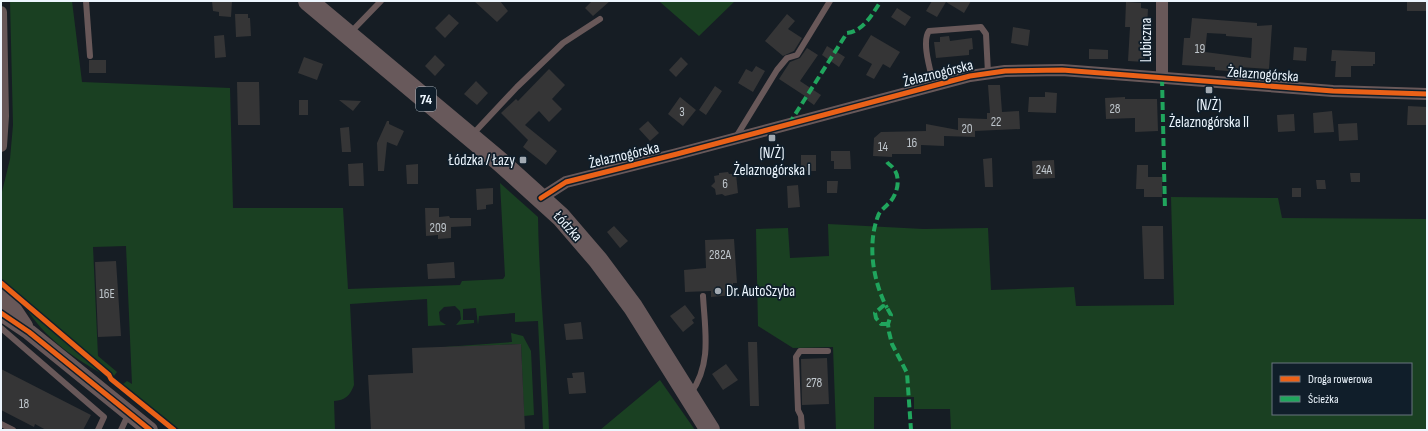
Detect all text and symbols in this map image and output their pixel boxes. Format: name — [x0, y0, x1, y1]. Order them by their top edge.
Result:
street label: Lubiczna — [1137, 18, 1156, 62]
house number: 19 — [1195, 41, 1205, 57]
street label: Żelaznogórska — [901, 56, 975, 91]
street label: Żelaznogórska — [1227, 63, 1300, 86]
marker: (N/Ż) Żelaznogórska II — [1204, 85, 1214, 95]
road number: 74 — [416, 87, 436, 111]
place label: (N/Ż) Żelaznogórska II — [1169, 96, 1249, 132]
house number: 28 — [1109, 101, 1121, 117]
house number: 3 — [679, 104, 685, 120]
house number: 22 — [991, 114, 1001, 130]
house number: 20 — [961, 121, 973, 137]
marker: (N/Ż) Żelaznogórska I — [767, 133, 777, 143]
house number: 16 — [907, 135, 917, 151]
street label: Żelaznogórska — [587, 138, 661, 173]
house number: 14 — [878, 139, 889, 155]
place label: (N/Ż) Żelaznogórska I — [733, 144, 811, 180]
place label: Łódzka / Łazy — [448, 151, 515, 170]
marker: Łódzka / Łazy — [518, 155, 528, 165]
house number: 24A — [1036, 162, 1053, 178]
house number: 6 — [722, 176, 728, 192]
street label: Łódzka — [548, 206, 586, 246]
house number: 209 — [430, 220, 447, 236]
house number: 282A — [709, 247, 732, 263]
place label: Dr. AutoSzyba — [726, 282, 795, 301]
house number: 16E — [99, 286, 115, 302]
marker: Dr. AutoSzyba — [713, 286, 723, 296]
legend — [1272, 363, 1412, 415]
text: Droga rowerowa — [1308, 372, 1373, 387]
house number: 278 — [806, 375, 822, 391]
text: Ścieżka — [1308, 392, 1339, 407]
house number: 18 — [19, 396, 29, 412]

